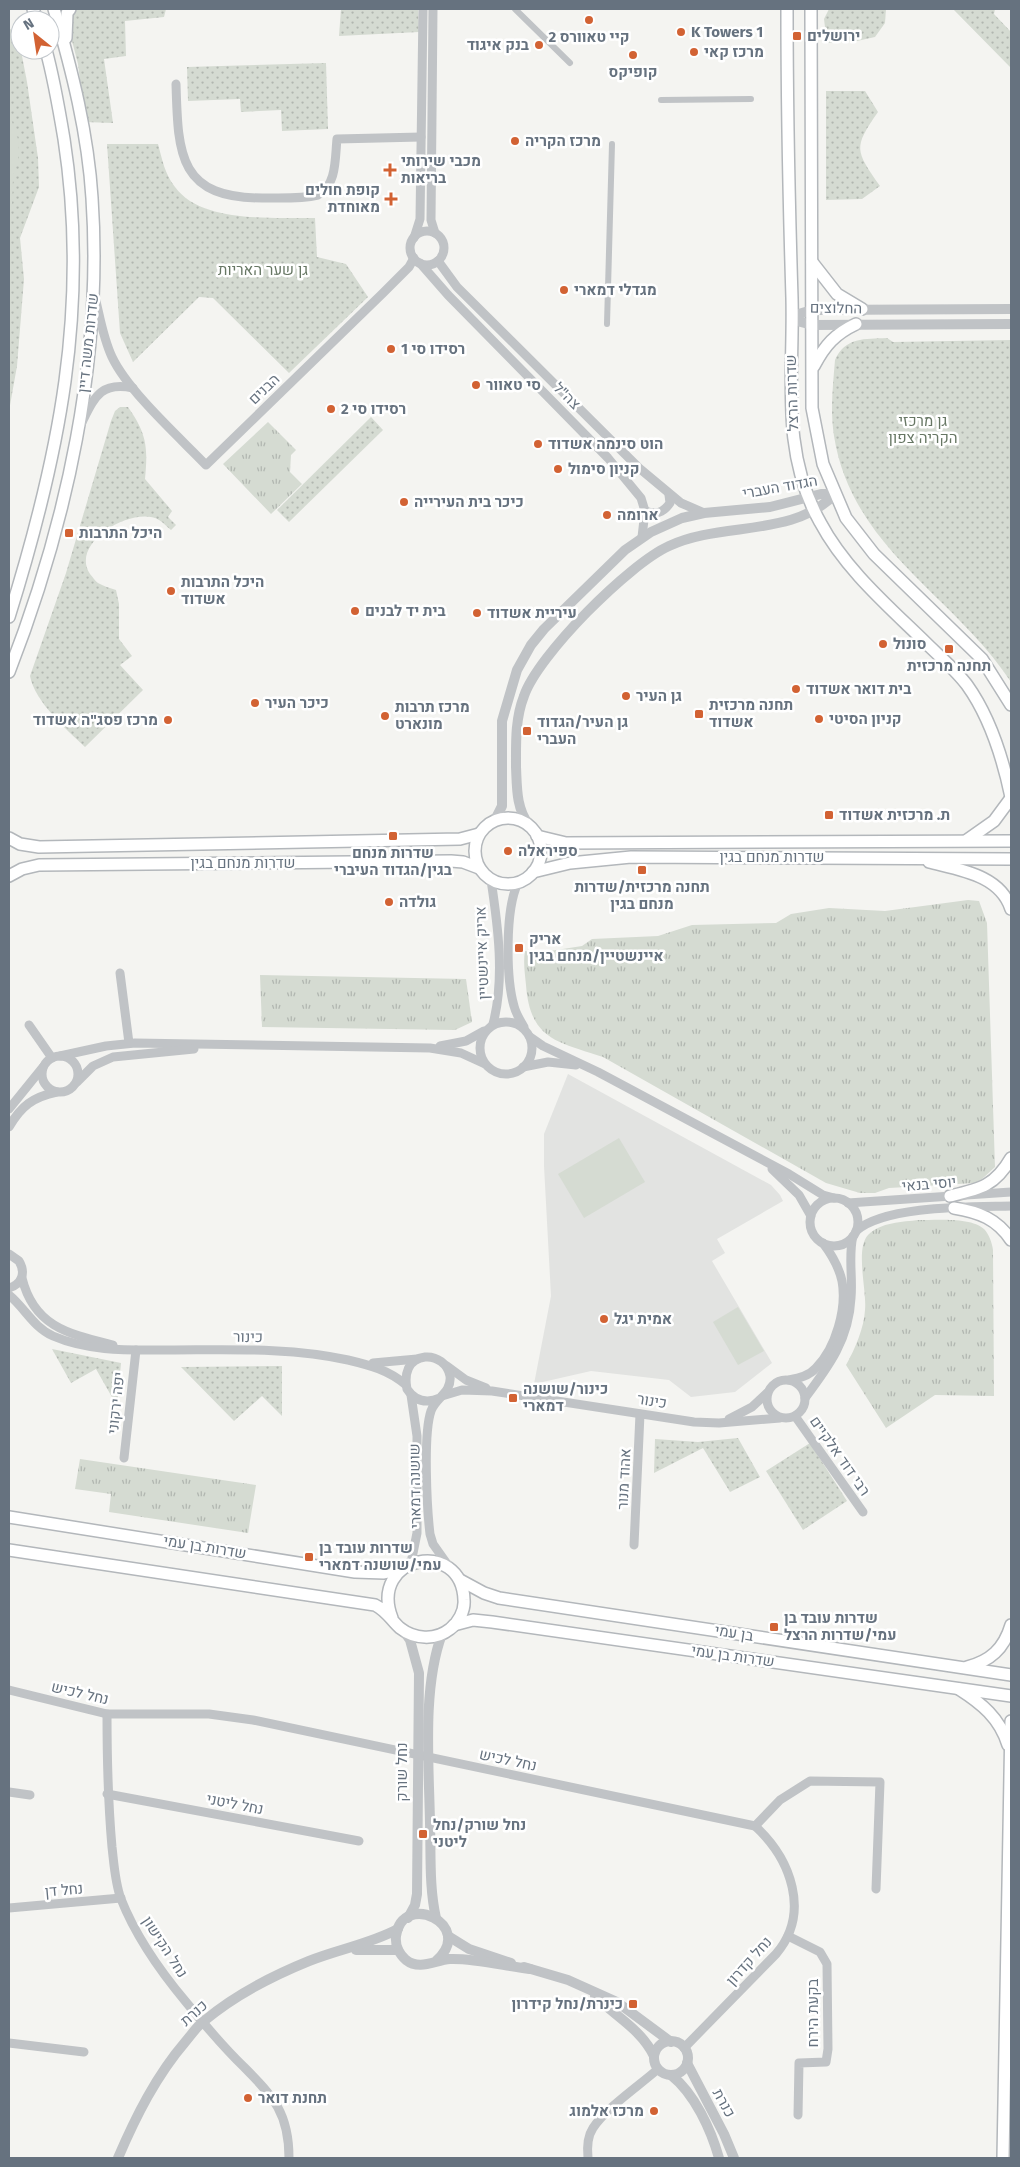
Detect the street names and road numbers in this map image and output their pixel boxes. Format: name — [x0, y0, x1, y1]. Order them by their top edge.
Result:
street label: שדרות משה דיין — [74, 292, 102, 394]
street label: החלוצים — [810, 299, 862, 317]
street label: שדרות הרצל — [782, 354, 802, 432]
street label: הבנים — [245, 370, 283, 408]
street label: צה"ל — [550, 379, 584, 413]
street label: הגדוד העברי — [741, 472, 819, 502]
street label: שדרות מנחם בגין — [720, 848, 824, 866]
street label: שדרות מנחם בגין — [191, 854, 295, 872]
street label: אריק איינשטיין — [471, 906, 493, 1000]
street label: יוסי בנאי — [901, 1173, 957, 1195]
street label: כינור — [233, 1328, 263, 1346]
street label: יפה ירקוני — [104, 1371, 128, 1435]
street label: כינור — [636, 1390, 668, 1412]
street label: רבי דוד אלקיים — [806, 1413, 874, 1499]
street label: שושנה דמארי — [405, 1443, 425, 1529]
street label: אהוד מנור — [613, 1448, 635, 1510]
street label: שדרות בן עמי — [162, 1532, 248, 1562]
street label: בן עמי — [713, 1621, 755, 1645]
street label: שדרות בן עמי — [690, 1641, 776, 1671]
street label: נחל לכיש — [50, 1678, 110, 1708]
street label: נחל שורק — [393, 1742, 411, 1802]
street label: נחל לכיש — [478, 1745, 538, 1775]
street label: נחל ליטני — [205, 1790, 265, 1818]
street label: נחל דן — [44, 1879, 84, 1901]
street label: נחל הקישון — [139, 1913, 191, 1981]
street label: נחל קדרון — [722, 1933, 776, 1989]
street label: בקעת הירח — [804, 1978, 822, 2048]
street label: כנרת — [177, 1996, 211, 2030]
street label: כנרת — [709, 2085, 739, 2121]

